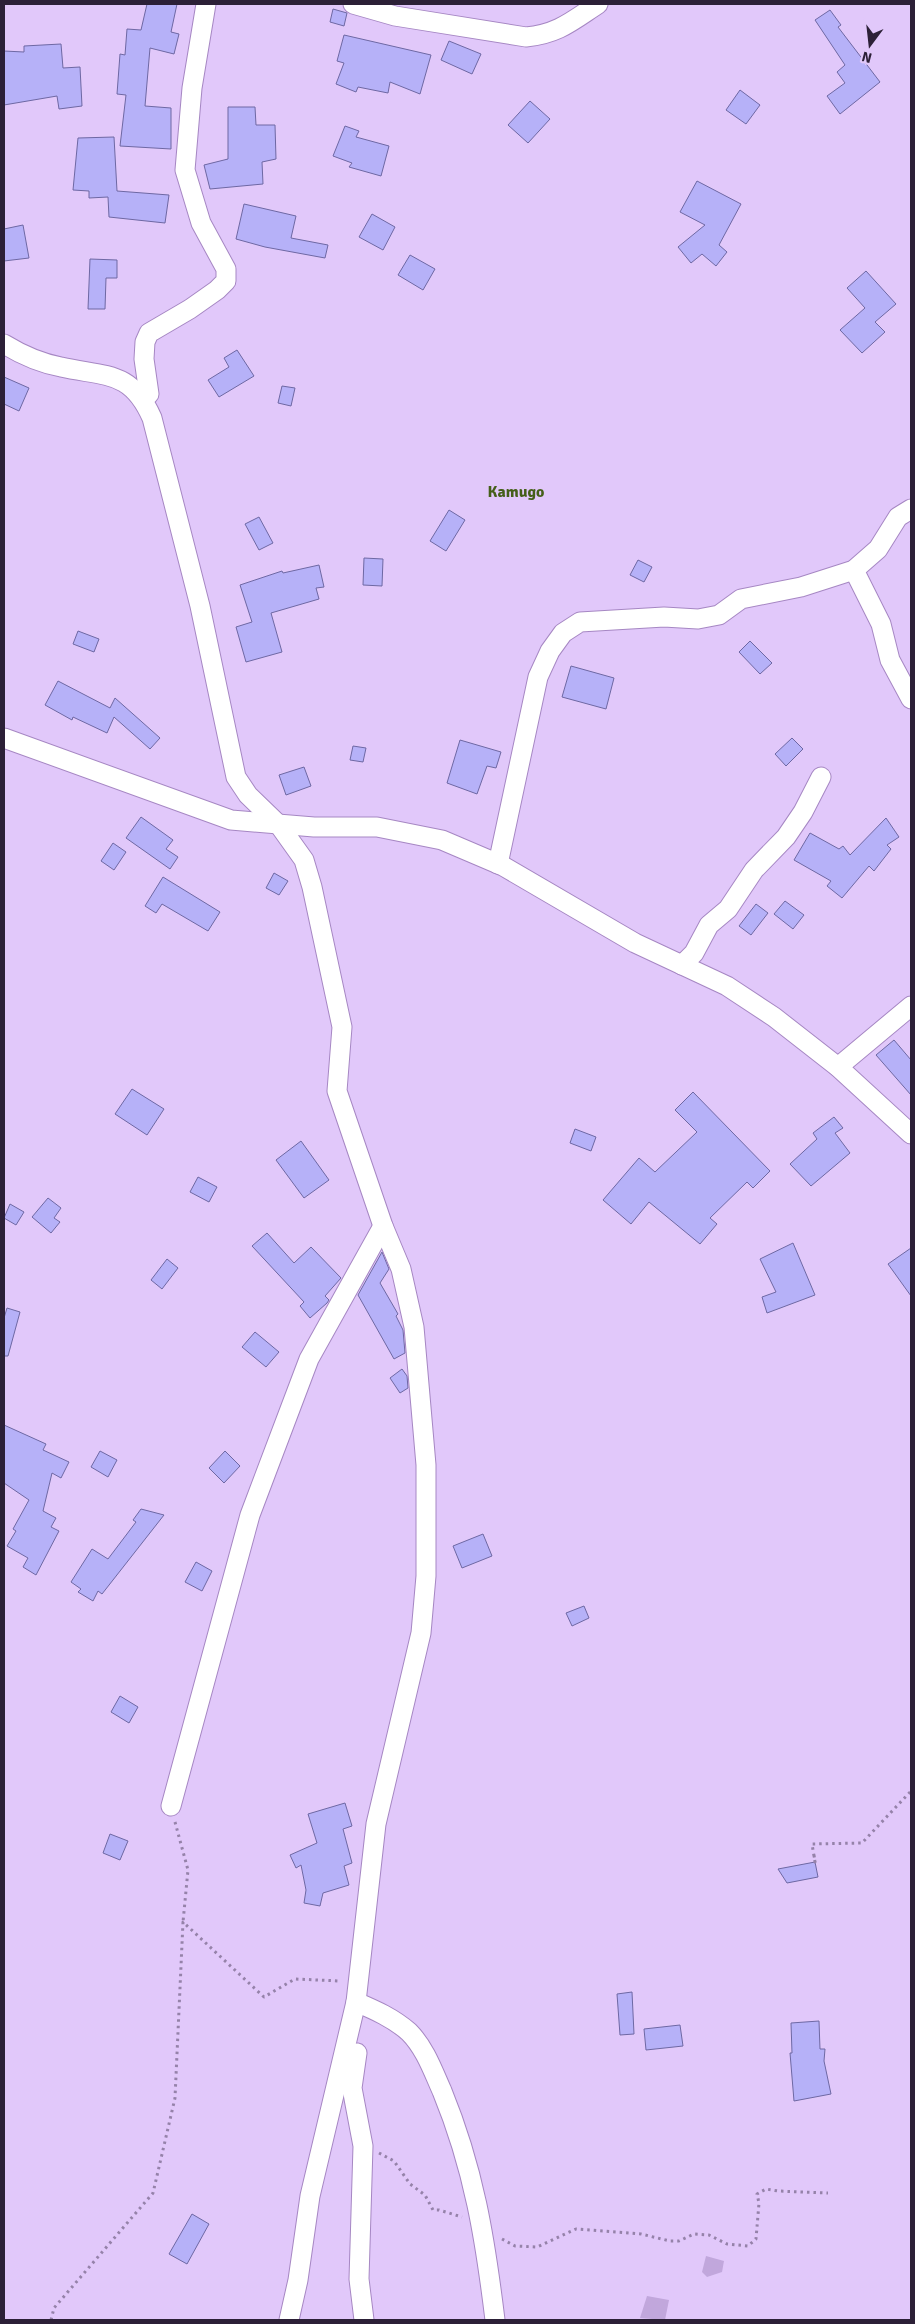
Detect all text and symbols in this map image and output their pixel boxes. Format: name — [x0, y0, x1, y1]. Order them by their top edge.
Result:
north arrow — [845, 20, 895, 70]
text: N — [860, 48, 874, 67]
district label: Kamugo — [488, 482, 544, 502]

